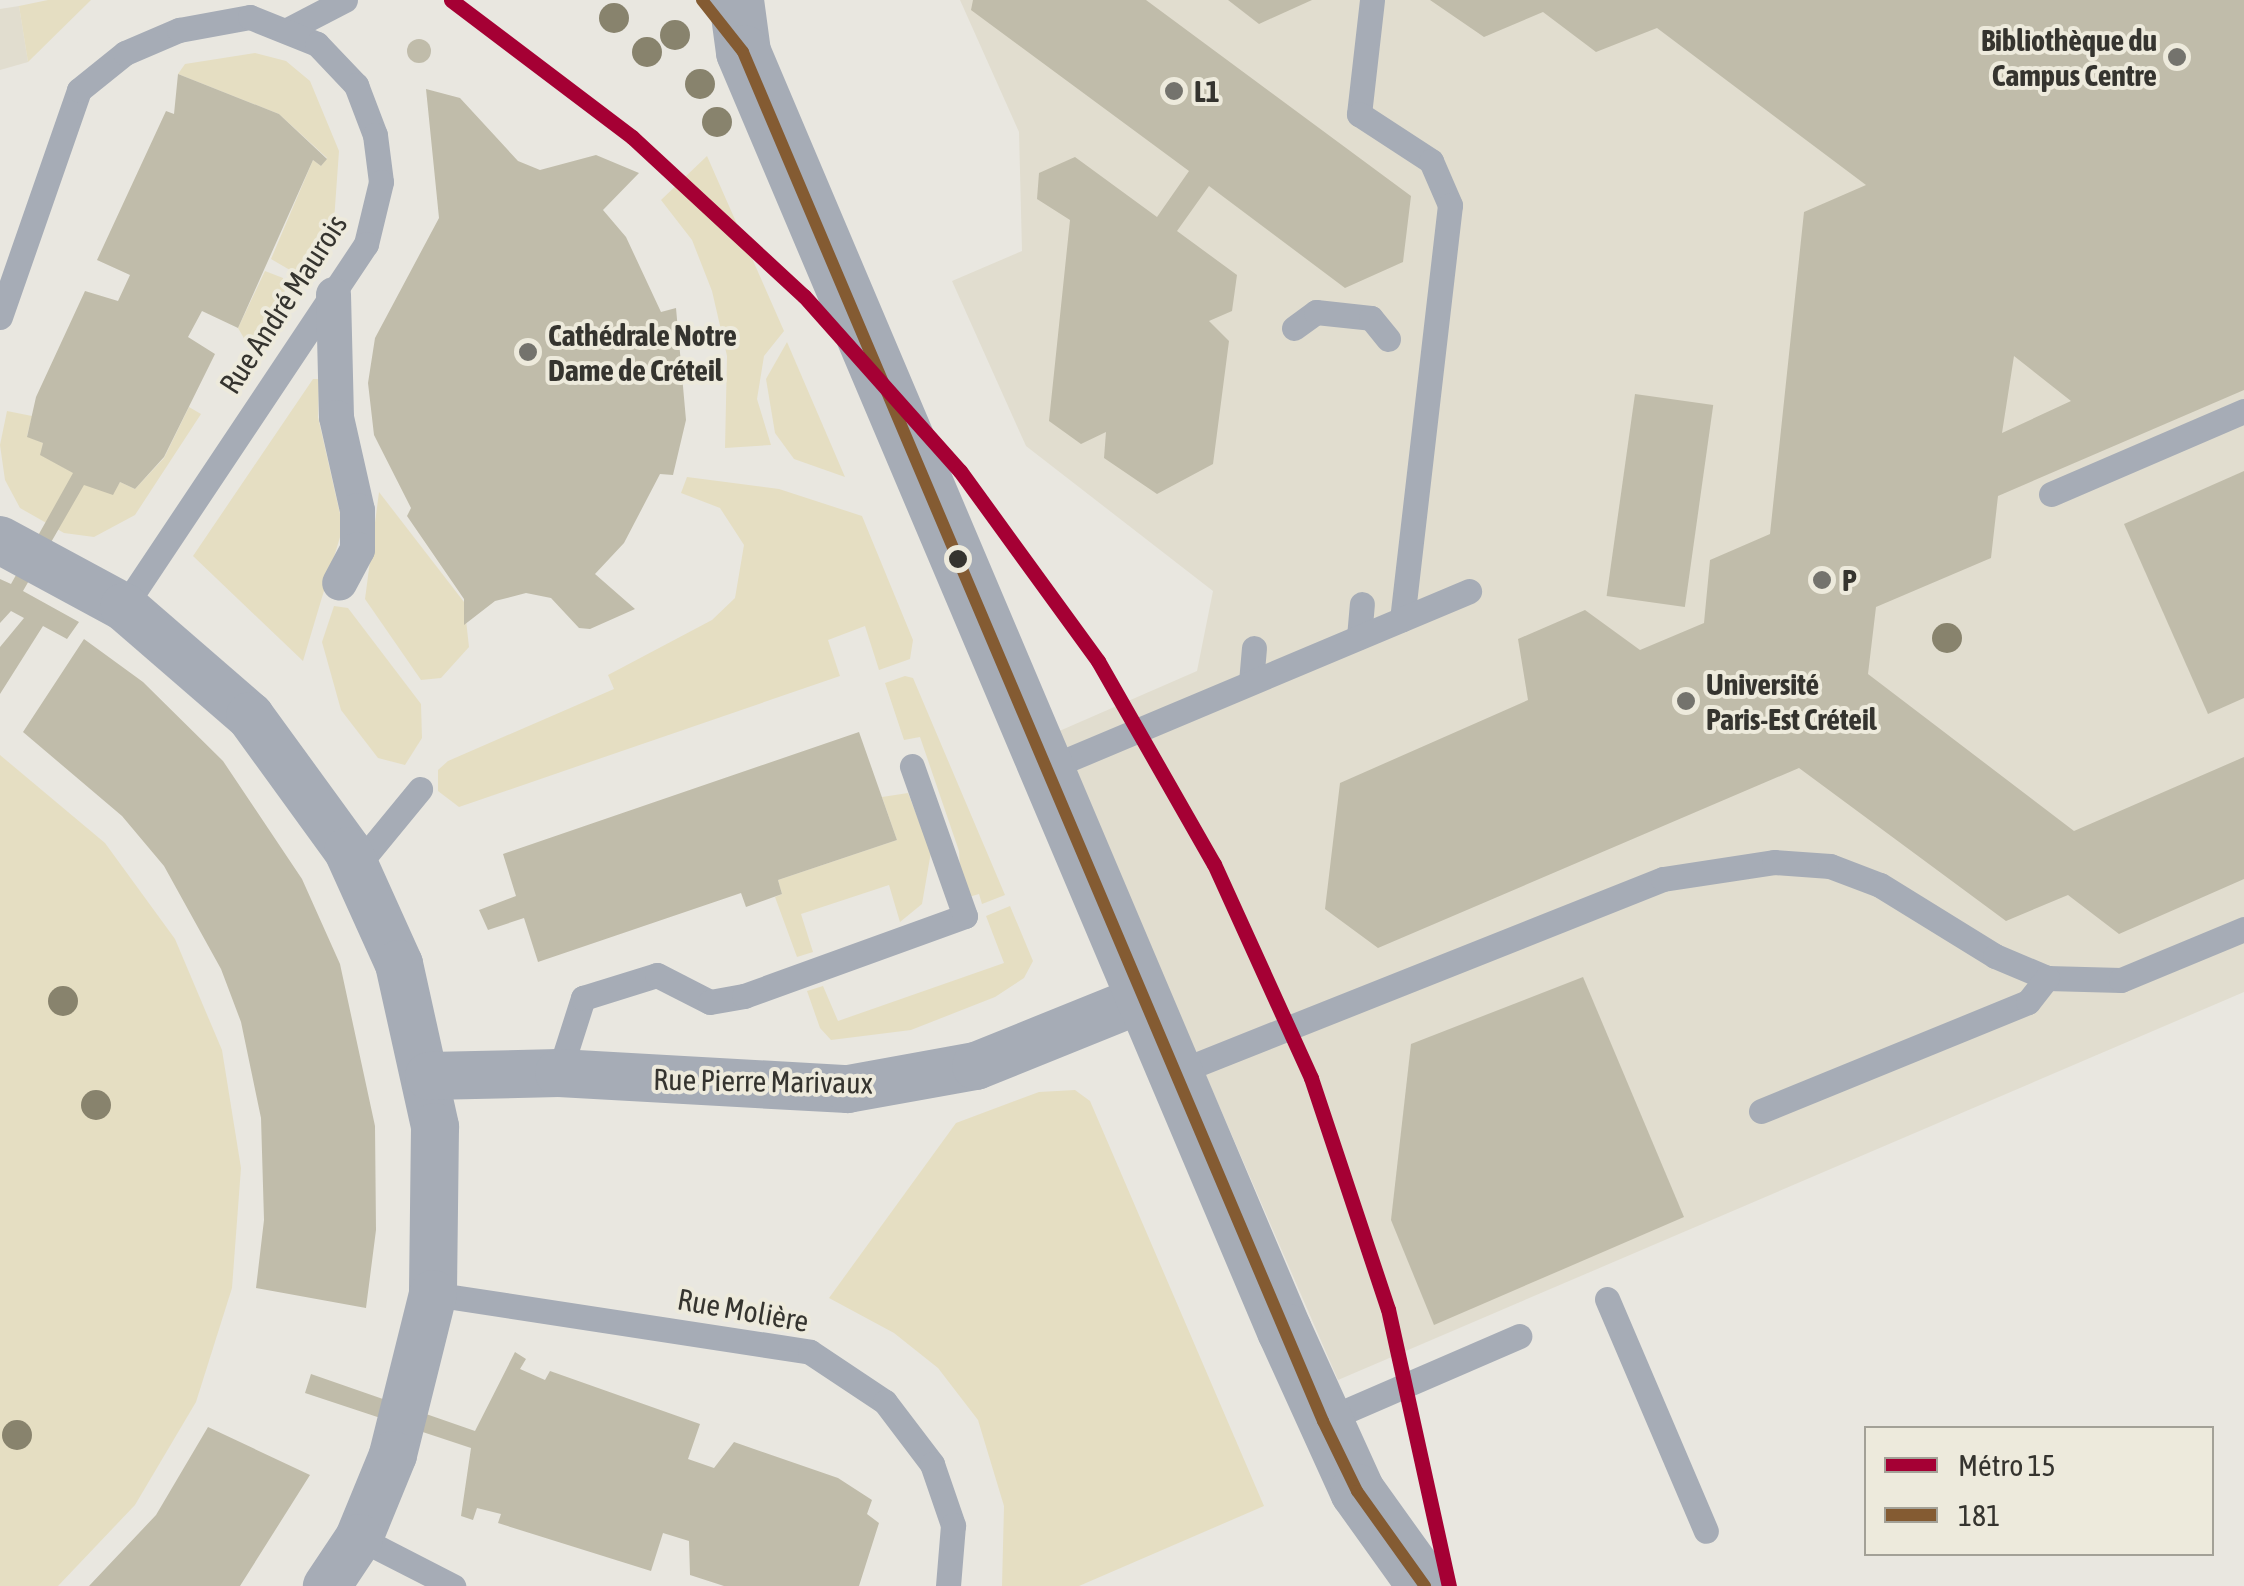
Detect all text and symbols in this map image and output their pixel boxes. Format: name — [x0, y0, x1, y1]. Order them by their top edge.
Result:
place label: Bibliothèque du Campus Centre — [1981, 22, 2157, 92]
marker: Bibliothèque du Campus Centre — [2166, 46, 2188, 68]
place label: L1 — [1194, 73, 1220, 109]
marker: L1 — [1163, 80, 1185, 102]
street label: Rue André Maurois — [212, 208, 354, 400]
place label: Cathédrale Notre Dame de Créteil — [548, 317, 737, 388]
marker: Cathédrale Notre Dame de Créteil — [517, 341, 539, 363]
unlabelled marker — [948, 549, 968, 569]
place label: P — [1842, 562, 1857, 598]
marker: P — [1811, 569, 1833, 591]
place label: Université Paris-Est Créteil — [1706, 666, 1877, 736]
marker: Université Paris-Est Créteil — [1675, 690, 1697, 712]
street label: Rue Pierre Marivaux — [653, 1061, 873, 1101]
street label: Rue Molière — [675, 1281, 811, 1339]
legend — [1864, 1426, 2214, 1556]
text: Métro 15 — [1958, 1448, 2056, 1482]
text: 181 — [1958, 1498, 2000, 1532]

